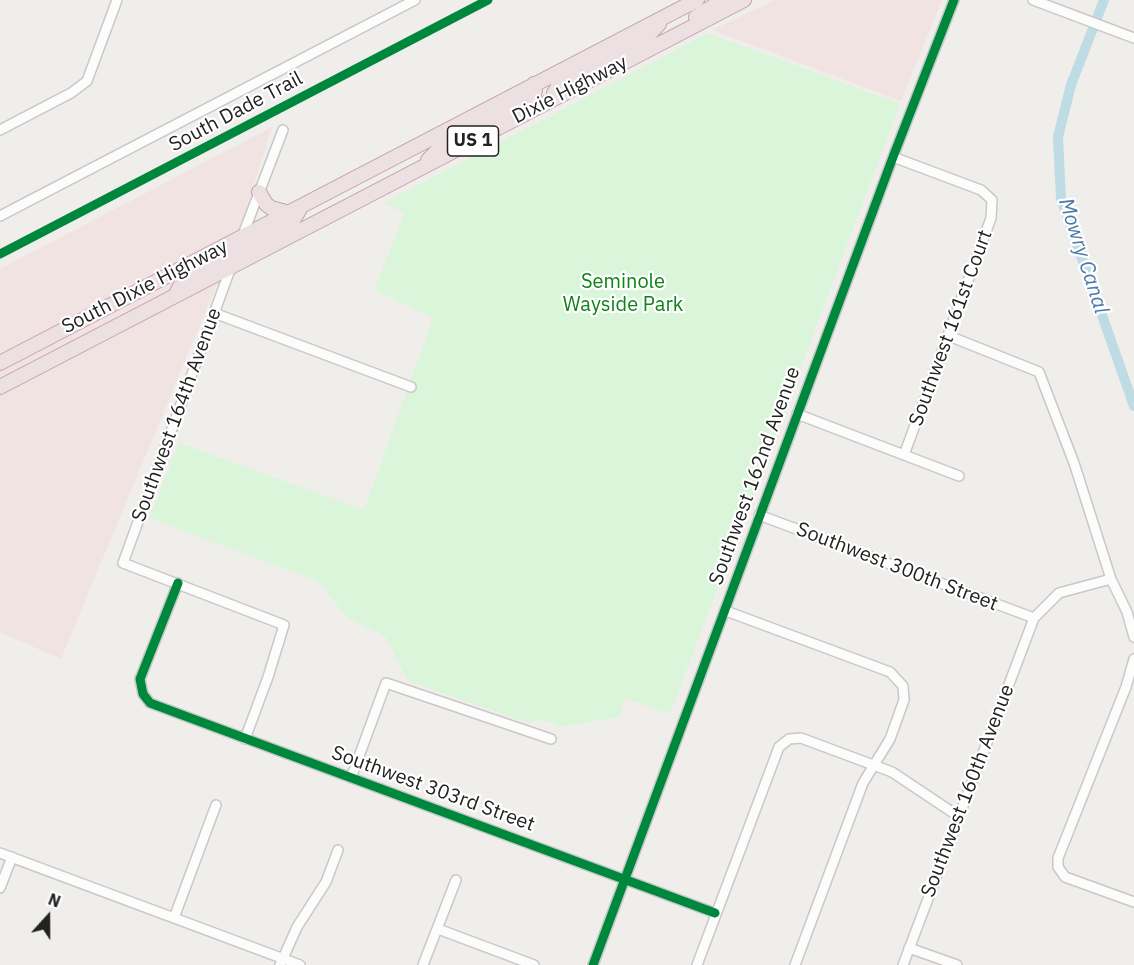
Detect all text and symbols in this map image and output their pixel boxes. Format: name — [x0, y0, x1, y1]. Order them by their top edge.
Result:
street label: Dixie Highway — [508, 51, 632, 129]
street label: South Dade Trail — [165, 67, 307, 157]
road number: US 1 — [448, 126, 498, 156]
water label: Mowry Canal — [1052, 195, 1114, 317]
street label: Southwest 161st Court — [904, 227, 998, 429]
street label: South Dixie Highway — [58, 235, 232, 339]
park label: Seminole Wayside Park — [563, 270, 683, 317]
street label: Southwest 164th Avenue — [127, 305, 227, 525]
street label: Southwest 162nd Avenue — [704, 364, 806, 588]
street label: Southwest 300th Street — [793, 517, 1001, 617]
street label: Southwest 160th Avenue — [916, 681, 1020, 901]
street label: Southwest 303rd Street — [328, 741, 538, 837]
north arrow — [18, 887, 78, 947]
text: N — [45, 889, 63, 912]

